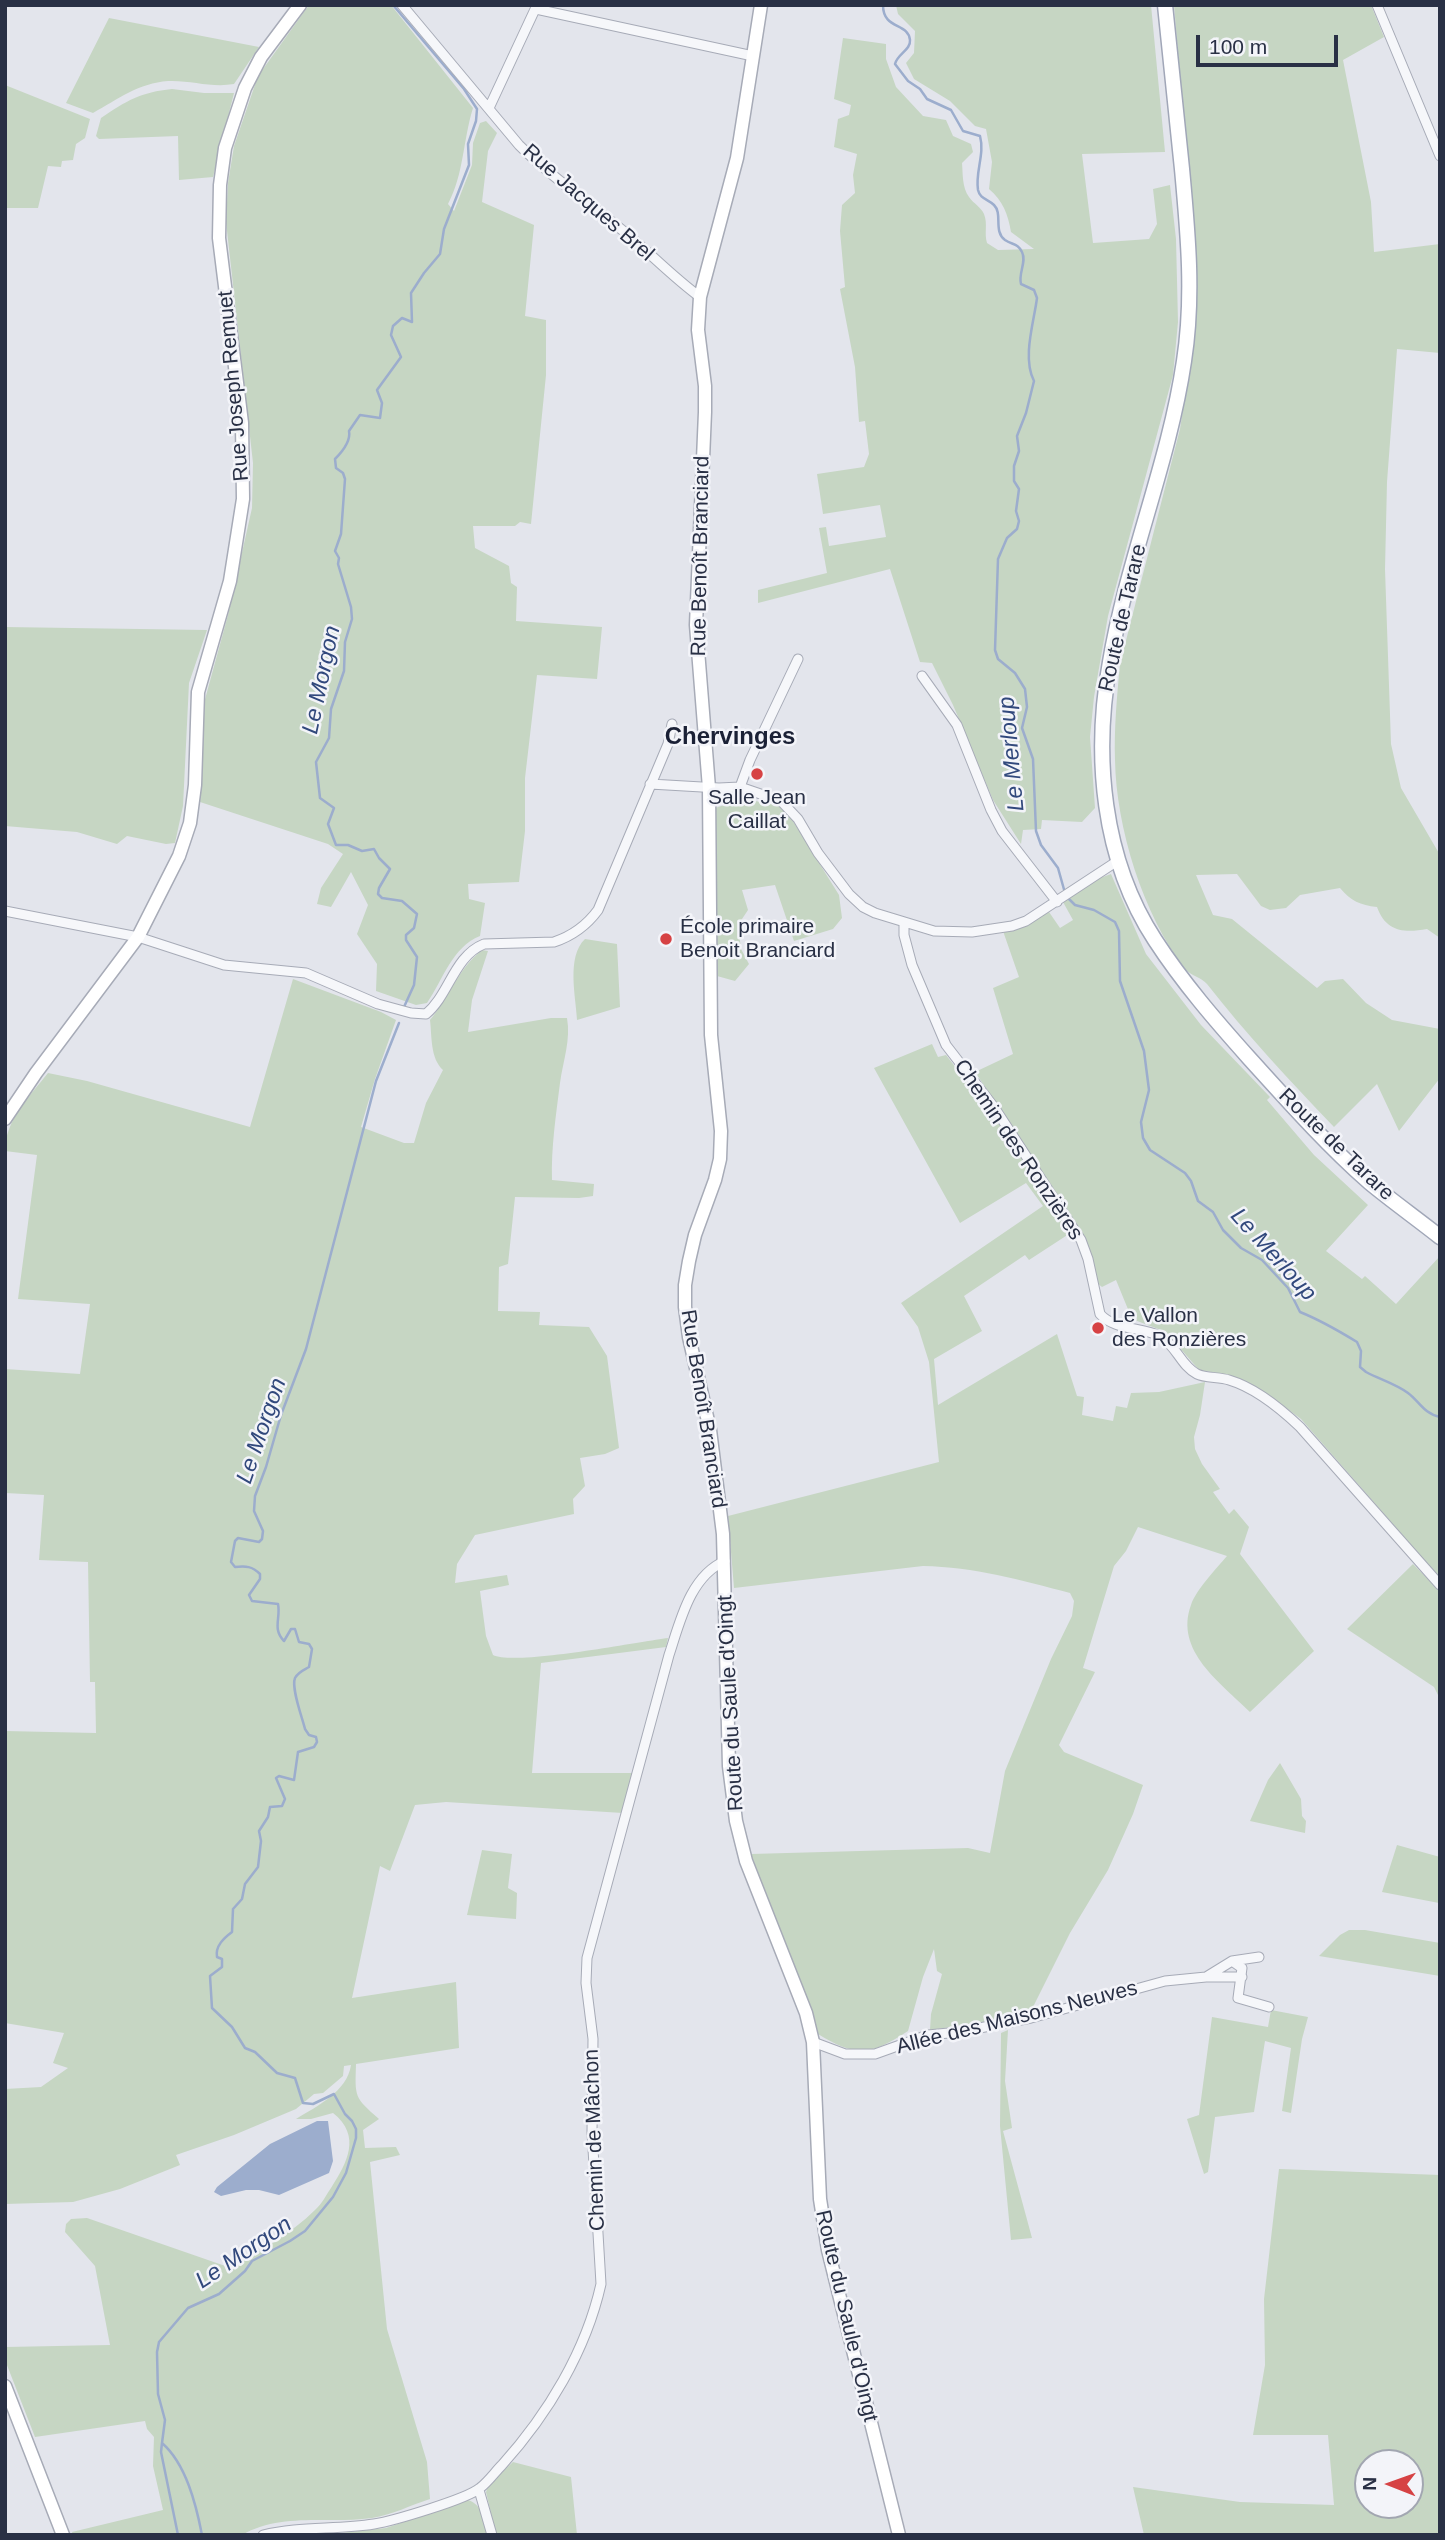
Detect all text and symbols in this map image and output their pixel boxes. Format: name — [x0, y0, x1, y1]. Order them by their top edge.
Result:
scale bar — [1200, 21, 1342, 65]
text: 100 m — [1209, 35, 1267, 58]
street label: Rue Jacques Brel — [517, 139, 659, 267]
street label: Rue Joseph Remuet — [213, 290, 255, 482]
street label: Rue Benoît Branciard — [687, 455, 715, 657]
street label: Route de Tarare — [1094, 542, 1152, 694]
water label: Le Morgon — [297, 623, 347, 737]
water label: Le Merloup — [993, 695, 1031, 813]
district label: Chervinges — [665, 723, 795, 751]
marker: Salle Jean Caillat — [749, 766, 765, 782]
place label: Salle Jean Caillat — [708, 785, 806, 835]
place label: École primaire Benoit Branciard — [680, 914, 835, 964]
marker: École primaire Benoit Branciard — [658, 931, 674, 947]
street label: Chemin des Ronzières — [948, 1055, 1088, 1245]
street label: Route de Tarare — [1273, 1084, 1399, 1206]
water label: Le Merloup — [1224, 1203, 1322, 1307]
place label: Le Vallon des Ronzières — [1112, 1303, 1246, 1353]
street label: Rue Benoît Branciard — [675, 1308, 731, 1510]
marker: Le Vallon des Ronzières — [1090, 1320, 1106, 1336]
water label: Le Morgon — [231, 1375, 293, 1487]
street label: Route du Saule d'Oingt — [713, 1594, 749, 1812]
street label: Allée des Maisons Neuves — [894, 1976, 1140, 2060]
street label: Chemin de Mâchon — [579, 2049, 611, 2231]
street label: Route du Saule d'Oingt — [809, 2208, 883, 2424]
water label: Le Morgon — [191, 2211, 297, 2295]
north arrow — [1354, 2449, 1424, 2519]
text: N — [1359, 2477, 1380, 2491]

